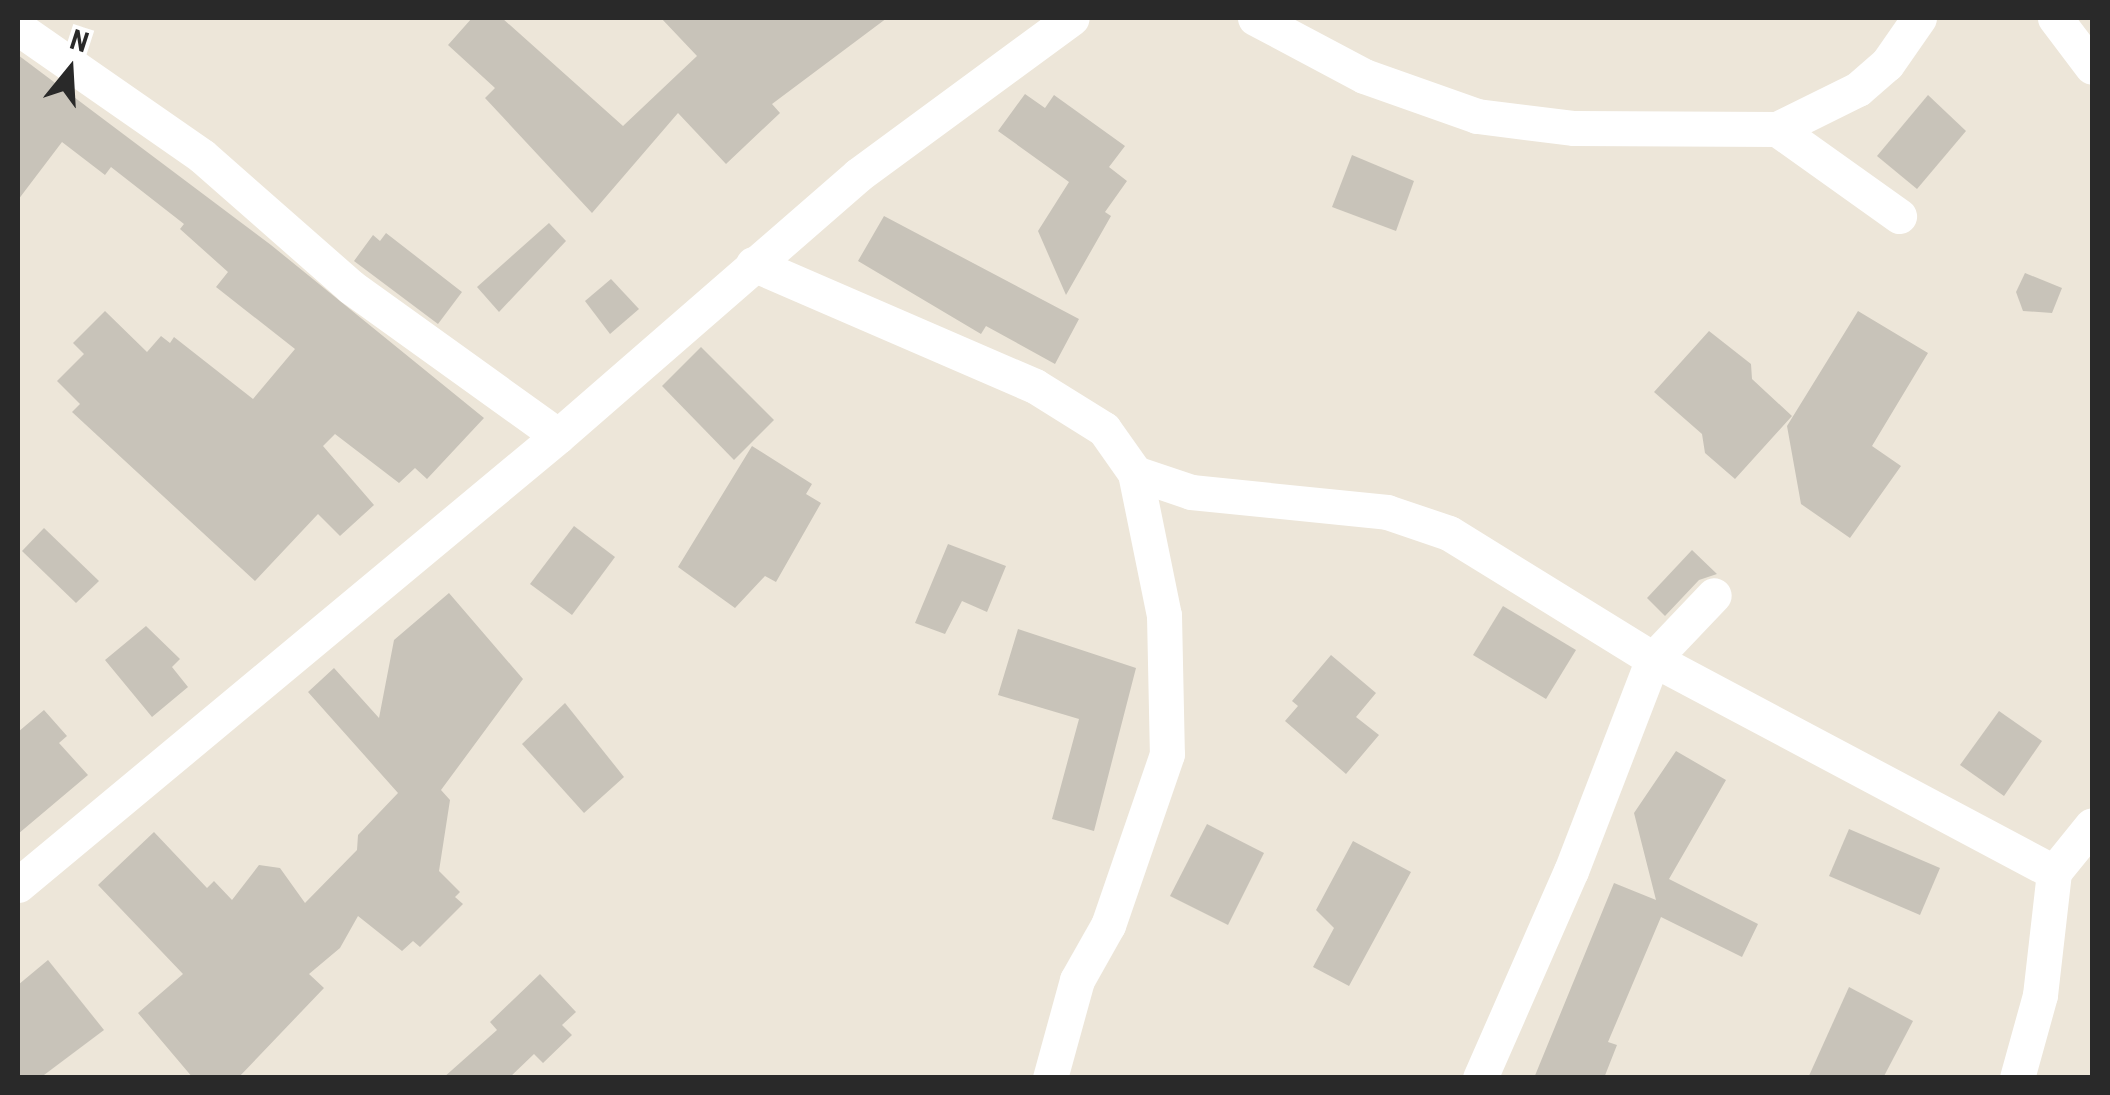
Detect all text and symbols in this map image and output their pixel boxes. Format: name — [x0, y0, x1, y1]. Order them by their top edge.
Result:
north arrow — [20, 20, 120, 120]
text: N — [66, 23, 93, 59]

